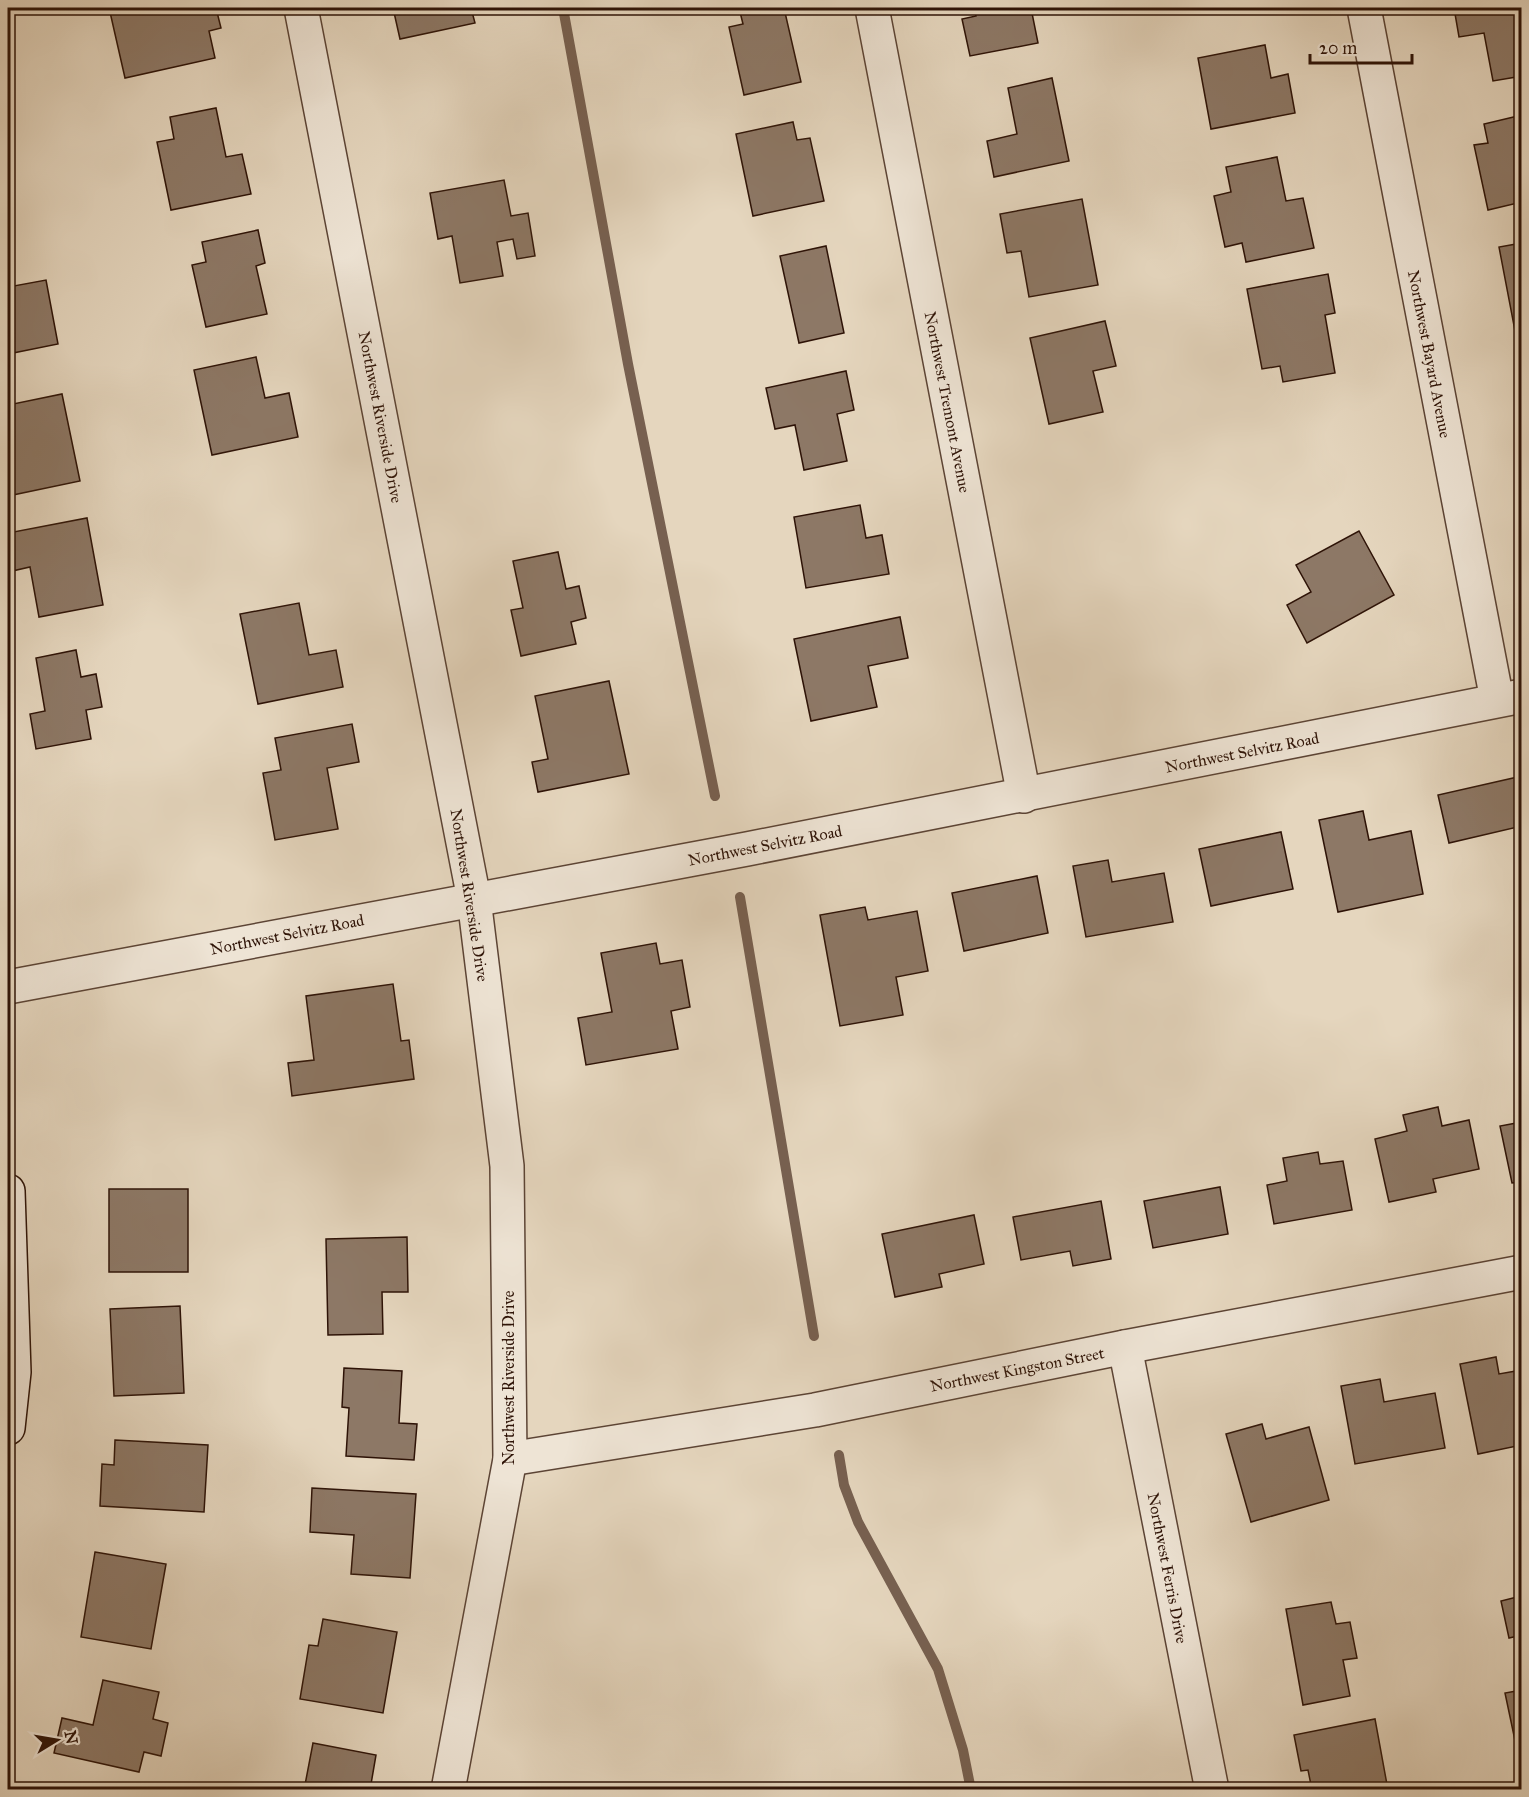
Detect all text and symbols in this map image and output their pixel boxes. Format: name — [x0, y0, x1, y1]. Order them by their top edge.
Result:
scale bar — [1310, 27, 1412, 65]
text: 20 m — [1319, 37, 1357, 59]
street label: Northwest Bayard Avenue — [1404, 269, 1455, 440]
street label: Northwest Tremont Avenue — [921, 310, 974, 495]
street label: Northwest Riverside Drive — [355, 330, 407, 505]
street label: Northwest Selvitz Road — [1164, 728, 1321, 777]
street label: Northwest Riverside Drive — [446, 807, 493, 983]
street label: Northwest Selvitz Road — [687, 821, 844, 870]
street label: Northwest Selvitz Road — [209, 910, 366, 959]
street label: Northwest Riverside Drive — [499, 1290, 518, 1465]
street label: Northwest Kingston Street — [928, 1343, 1106, 1397]
street label: Northwest Ferris Drive — [1144, 1491, 1192, 1645]
north arrow — [27, 1710, 87, 1770]
text: N — [61, 1729, 82, 1746]

